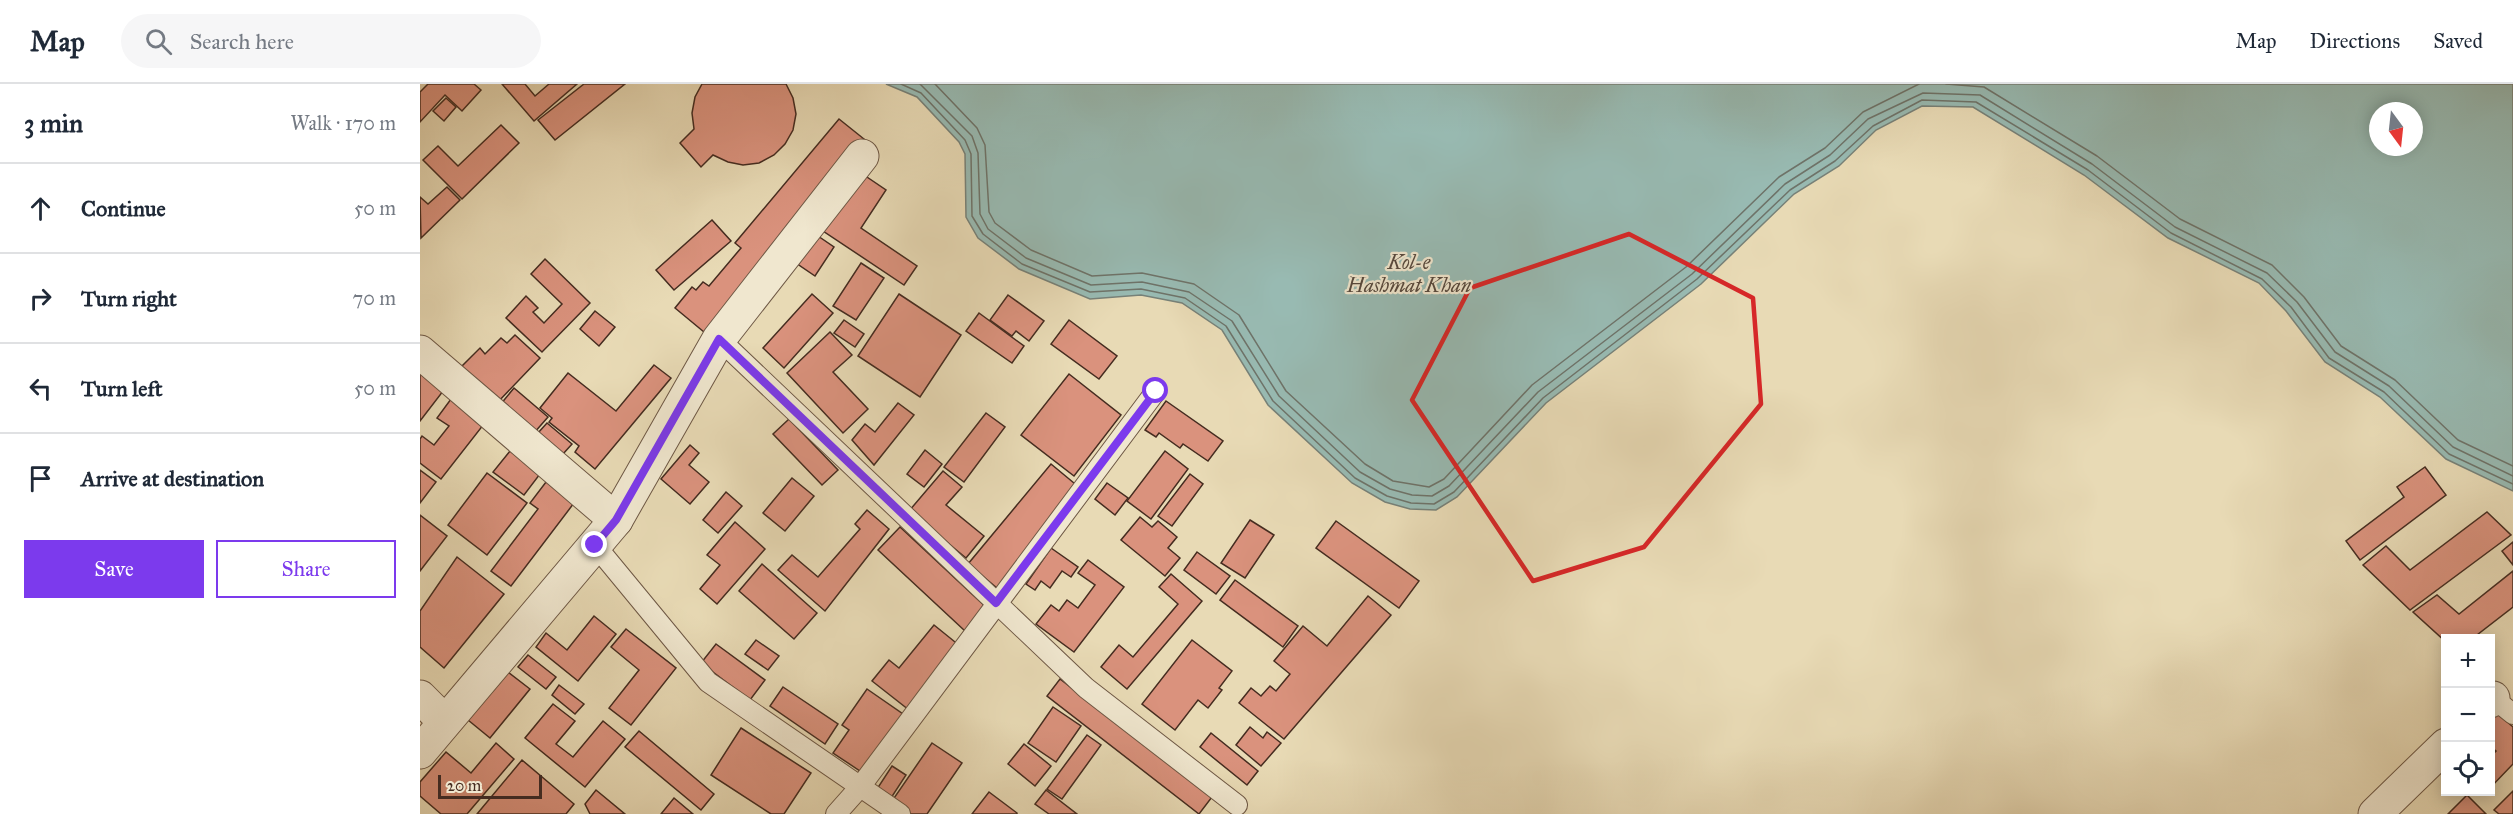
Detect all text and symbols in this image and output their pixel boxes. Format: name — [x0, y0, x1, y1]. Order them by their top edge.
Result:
search box — [121, 14, 541, 68]
text: Map — [30, 24, 85, 59]
icon: search — [142, 25, 175, 58]
text: Search here — [190, 28, 294, 55]
text: Map — [2236, 28, 2277, 54]
text: Directions — [2310, 28, 2400, 54]
text: Saved — [2433, 28, 2483, 54]
north arrow — [2369, 102, 2423, 156]
text: 3 min — [24, 107, 83, 139]
text: Walk · 170 m — [291, 111, 396, 135]
icon: ahead — [24, 192, 57, 225]
text: Continue — [81, 195, 166, 222]
text: 50 m — [354, 196, 396, 220]
water label: Kol-e Hashmat Khan — [1346, 250, 1472, 297]
icon: right — [24, 282, 57, 315]
text: Turn right — [81, 285, 177, 312]
text: 70 m — [353, 286, 396, 310]
icon: left — [24, 372, 57, 405]
text: Turn left — [81, 375, 163, 402]
text: 50 m — [354, 376, 396, 400]
route start — [1142, 377, 1168, 403]
icon: arrive — [24, 462, 57, 495]
text: Arrive at destination — [81, 465, 264, 492]
route end — [581, 531, 607, 557]
button: Save — [24, 540, 204, 598]
button: Share — [216, 540, 396, 598]
map controls — [2441, 634, 2495, 796]
button: + — [2441, 634, 2495, 688]
button: − — [2441, 688, 2495, 742]
button: locate — [2441, 742, 2495, 796]
scale bar — [438, 772, 542, 800]
text: 20 m — [447, 776, 481, 795]

